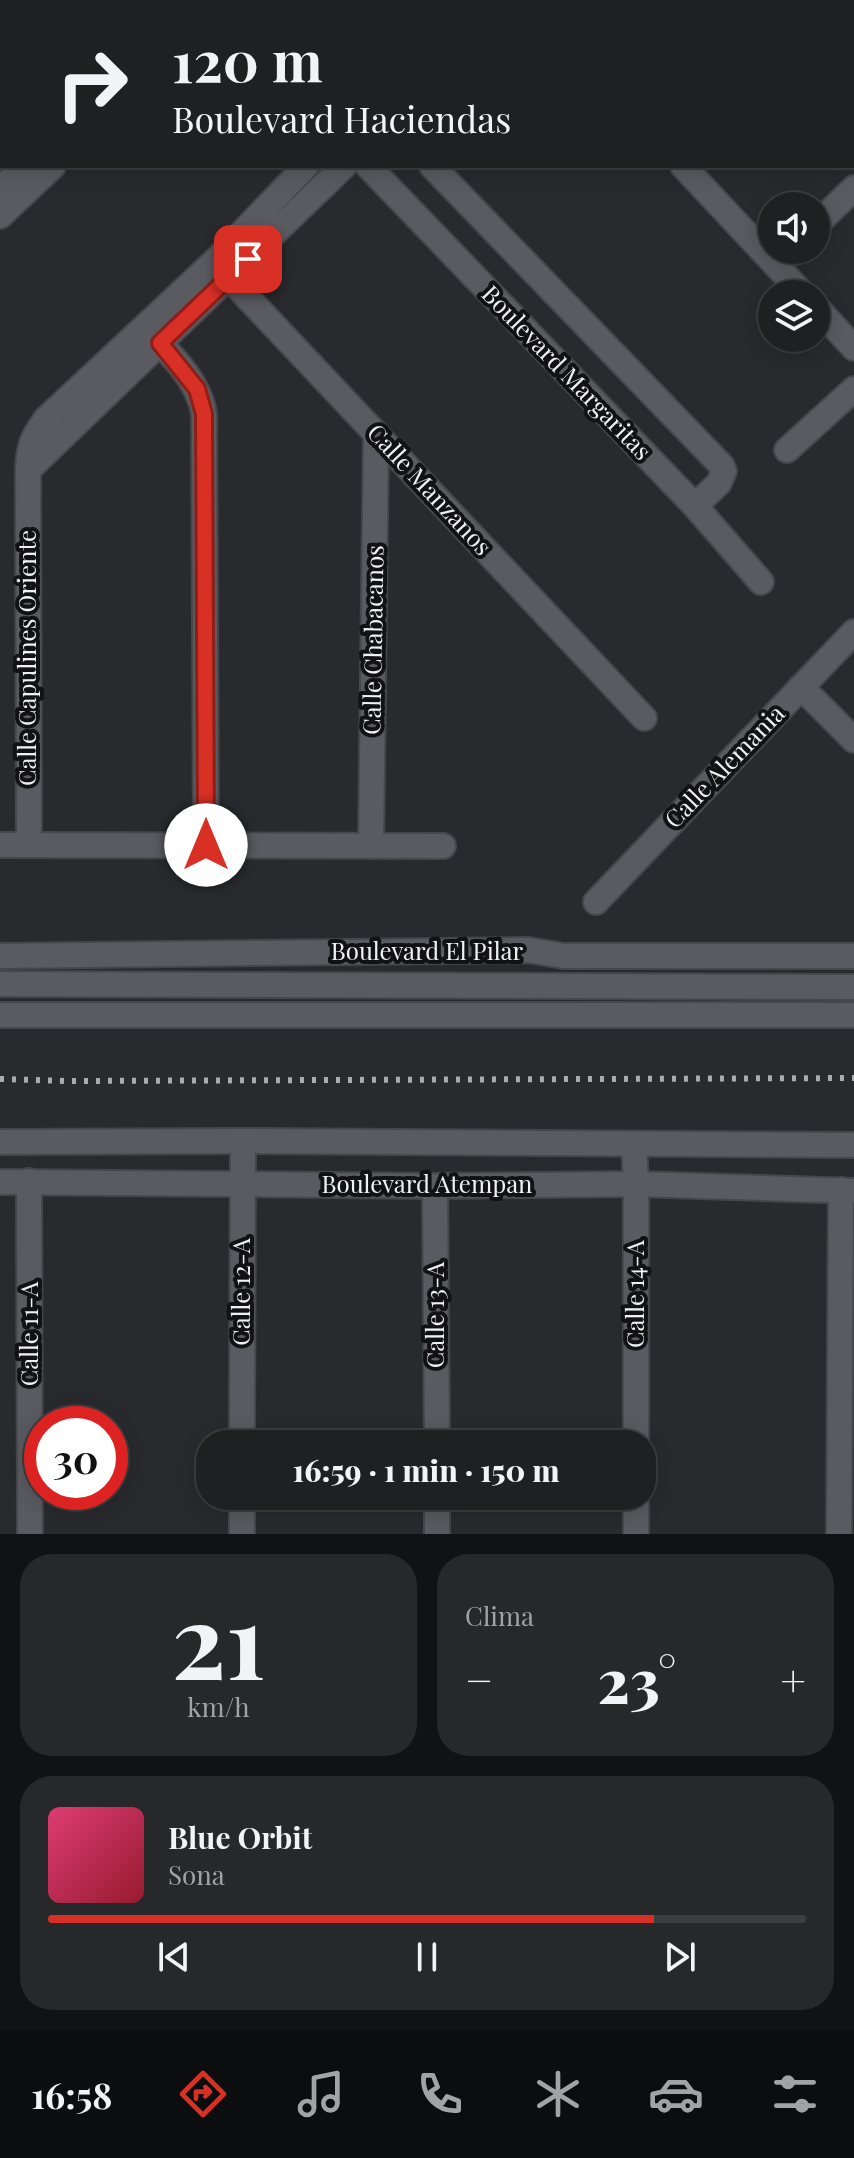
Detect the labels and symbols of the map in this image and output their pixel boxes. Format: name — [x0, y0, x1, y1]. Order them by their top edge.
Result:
pin — [214, 225, 282, 293]
street label: Boulevard Margaritas — [476, 277, 659, 466]
street label: Calle Manzanos — [361, 416, 500, 561]
street label: Calle Capulines Oriente — [10, 530, 42, 786]
street label: Calle Chabacanos — [354, 545, 390, 735]
street label: Calle Alemania — [657, 697, 791, 834]
position arrow — [164, 803, 248, 887]
street label: Boulevard El Pilar — [331, 934, 524, 966]
street label: Boulevard Atempan — [322, 1167, 532, 1199]
street label: Calle 12-A — [224, 1237, 256, 1346]
street label: Calle 14-A — [618, 1239, 650, 1348]
street label: Calle 13-A — [418, 1261, 450, 1368]
street label: Calle 11-A — [12, 1281, 44, 1386]
speed limit sign: 30 — [24, 1406, 128, 1510]

